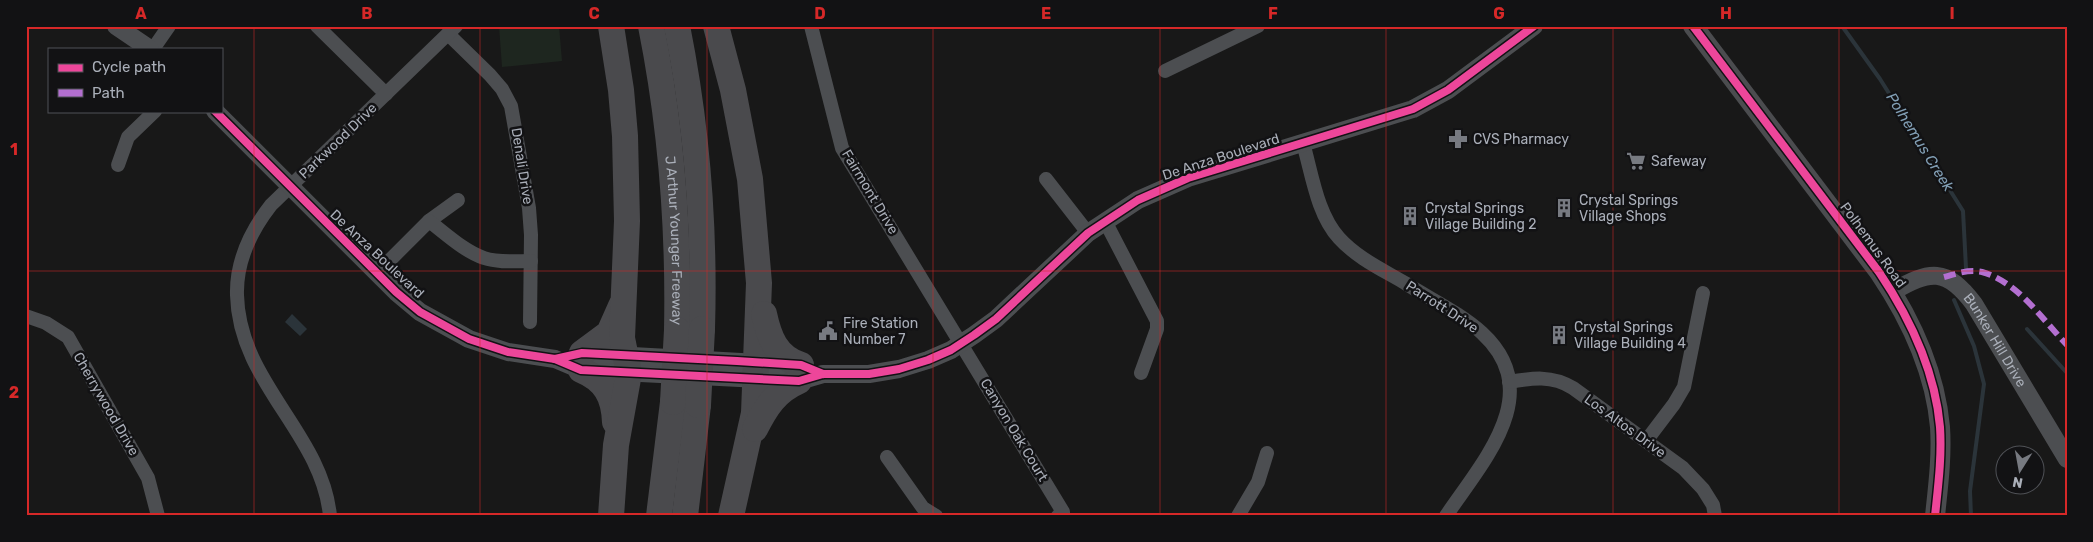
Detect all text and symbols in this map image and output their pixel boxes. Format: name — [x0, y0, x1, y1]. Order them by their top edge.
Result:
text: A — [135, 4, 147, 23]
text: B — [361, 4, 373, 23]
text: C — [588, 4, 600, 23]
text: D — [814, 4, 826, 23]
text: E — [1041, 4, 1051, 23]
text: F — [1268, 4, 1278, 23]
text: G — [1493, 4, 1505, 23]
text: H — [1720, 4, 1732, 23]
text: I — [1949, 4, 1955, 23]
legend — [48, 48, 222, 112]
text: Cycle path — [92, 58, 166, 76]
text: Path — [92, 84, 125, 102]
water label: Polhemus Creek — [1882, 89, 1958, 195]
street label: Parkwood Drive — [296, 99, 381, 182]
street label: Denali Drive — [508, 126, 536, 206]
pharmacy icon: CVS Pharmacy — [1447, 128, 1469, 150]
street label: De Anza Boulevard — [1160, 130, 1282, 184]
place label: CVS Pharmacy — [1473, 131, 1569, 148]
text: 1 — [10, 140, 18, 159]
street label: Fairmont Drive — [838, 147, 902, 238]
supermarket icon: Safeway — [1625, 150, 1647, 172]
place label: Safeway — [1651, 153, 1707, 170]
street label: J Arthur Younger Freeway — [662, 155, 686, 326]
place label: Crystal Springs Village Shops — [1579, 192, 1678, 225]
building icon: Crystal Springs Village Shops — [1553, 197, 1575, 219]
street label: Polhemus Road — [1836, 199, 1910, 291]
place label: Crystal Springs Village Building 2 — [1425, 200, 1536, 233]
building icon: Crystal Springs Village Building 2 — [1399, 205, 1421, 227]
street label: De Anza Boulevard — [327, 206, 427, 302]
street label: Parrott Drive — [1403, 277, 1482, 337]
street label: Bunker Hill Drive — [1960, 289, 2030, 390]
place label: Fire Station Number 7 — [843, 315, 918, 348]
place label: Crystal Springs Village Building 4 — [1574, 319, 1686, 352]
public building icon: Fire Station Number 7 — [817, 320, 839, 342]
building icon: Crystal Springs Village Building 4 — [1548, 324, 1570, 346]
street label: Cherrywood Drive — [69, 349, 143, 459]
street label: Canyon Oak Court — [977, 375, 1052, 485]
text: 2 — [9, 383, 19, 402]
street label: Los Altos Drive — [1581, 391, 1669, 461]
north arrow — [1996, 444, 2046, 494]
text: N — [2011, 473, 2024, 492]

